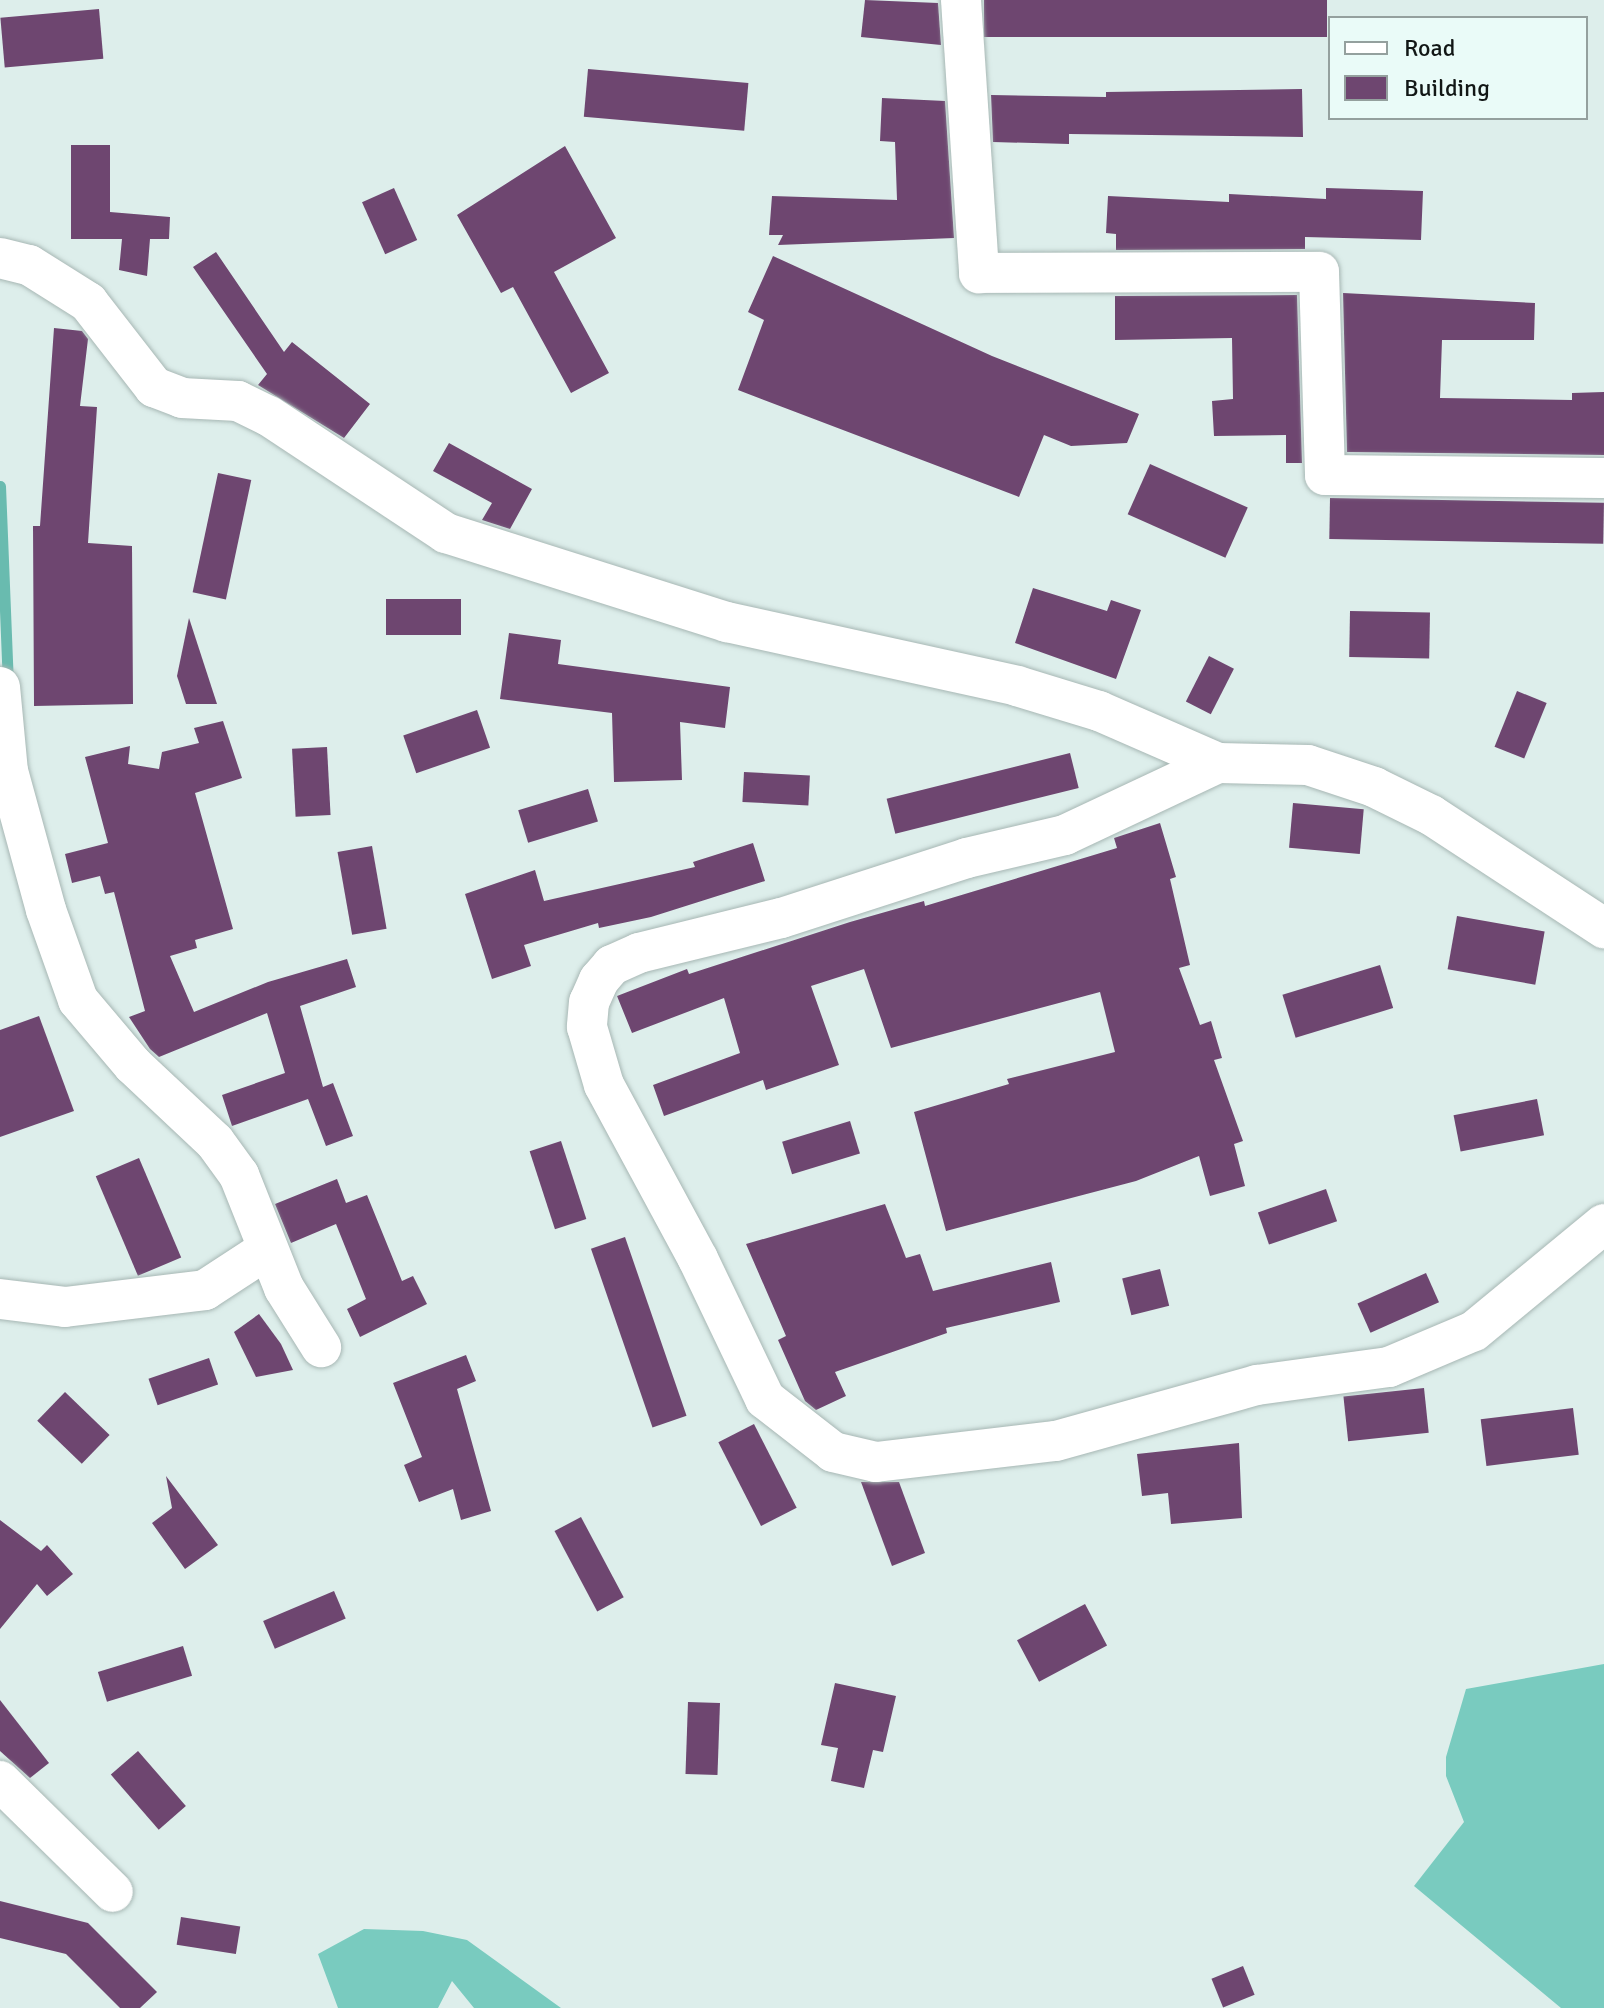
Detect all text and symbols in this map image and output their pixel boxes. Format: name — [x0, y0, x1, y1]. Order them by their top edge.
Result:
legend — [1328, 16, 1588, 120]
text: Road — [1404, 33, 1455, 63]
text: Building — [1404, 73, 1490, 103]

